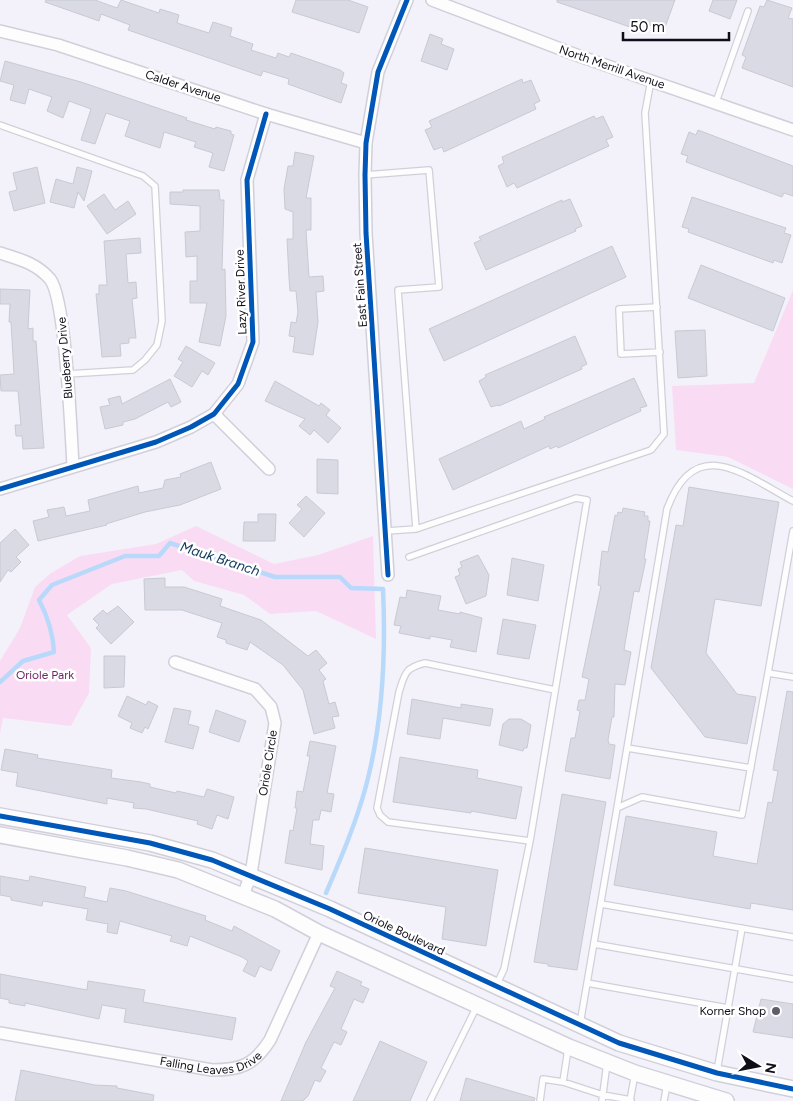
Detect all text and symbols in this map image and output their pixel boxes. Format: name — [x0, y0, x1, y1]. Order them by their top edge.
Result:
scale bar — [623, 10, 729, 42]
text: 50 m — [630, 18, 665, 36]
street label: North Merrill Avenue — [557, 42, 667, 92]
street label: Calder Avenue — [143, 67, 223, 105]
street label: East Fain Street — [350, 242, 370, 328]
street label: Lazy River Drive — [233, 249, 249, 335]
street label: Blueberry Drive — [54, 316, 76, 399]
water label: Mauk Branch — [178, 538, 262, 580]
park label: Oriole Park — [16, 668, 74, 682]
street label: Oriole Circle — [256, 729, 280, 797]
street label: Oriole Boulevard — [361, 908, 447, 958]
place label: Korner Shop — [699, 1004, 766, 1018]
marker: Korner Shop — [770, 1005, 782, 1017]
north arrow — [733, 1041, 783, 1091]
street label: Falling Leaves Drive — [159, 1048, 265, 1077]
text: N — [761, 1061, 780, 1075]

